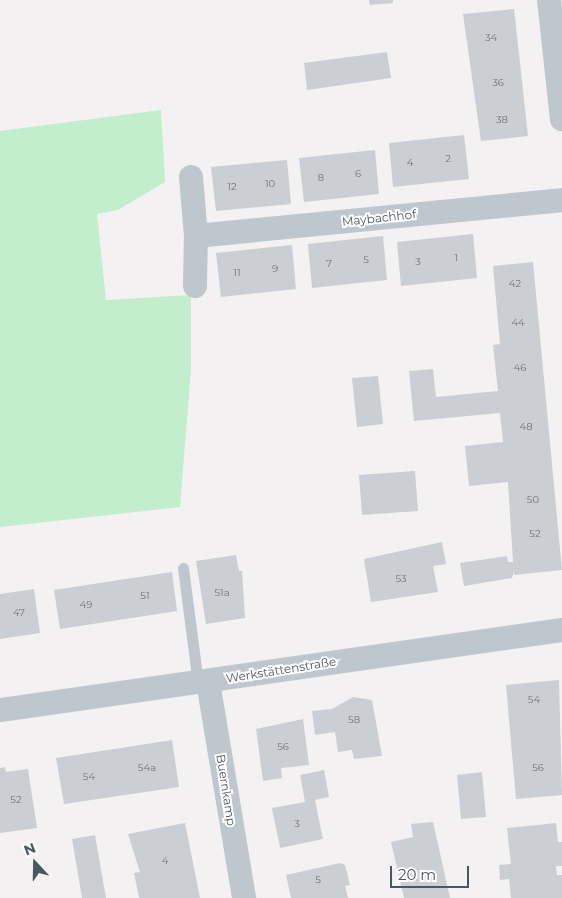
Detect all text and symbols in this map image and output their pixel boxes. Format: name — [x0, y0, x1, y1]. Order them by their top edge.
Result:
house number: 34 — [485, 32, 497, 44]
house number: 36 — [492, 77, 504, 89]
house number: 38 — [496, 114, 508, 126]
house number: 2 — [445, 153, 451, 165]
house number: 4 — [407, 157, 413, 169]
house number: 6 — [355, 168, 361, 180]
house number: 8 — [318, 172, 324, 184]
house number: 10 — [265, 178, 275, 190]
house number: 12 — [227, 181, 237, 193]
street label: Maybachhof — [341, 207, 417, 229]
house number: 1 — [454, 252, 458, 264]
house number: 5 — [363, 254, 369, 266]
house number: 3 — [415, 256, 421, 268]
house number: 7 — [326, 258, 332, 270]
house number: 9 — [272, 263, 278, 275]
house number: 11 — [233, 267, 241, 279]
house number: 42 — [509, 278, 521, 290]
house number: 44 — [511, 317, 525, 329]
house number: 46 — [514, 362, 526, 374]
house number: 48 — [519, 421, 533, 433]
house number: 50 — [527, 494, 539, 506]
house number: 52 — [529, 528, 541, 540]
house number: 53 — [395, 573, 407, 585]
house number: 51a — [214, 587, 230, 599]
house number: 51 — [140, 590, 150, 602]
house number: 49 — [80, 599, 92, 611]
house number: 47 — [13, 607, 25, 619]
street label: Werkstättenstraße — [225, 654, 337, 686]
house number: 54 — [528, 694, 540, 706]
house number: 58 — [348, 714, 360, 726]
house number: 56 — [277, 741, 289, 753]
street label: Buernkamp — [213, 753, 239, 827]
house number: 54a — [138, 762, 156, 774]
house number: 56 — [532, 762, 544, 774]
house number: 54 — [83, 771, 95, 783]
house number: 52 — [10, 794, 22, 806]
house number: 3 — [294, 818, 300, 830]
north arrow — [10, 838, 60, 888]
text: N — [21, 839, 38, 859]
house number: 4 — [162, 855, 168, 867]
scale bar — [392, 856, 471, 888]
text: 20 m — [398, 865, 436, 884]
house number: 5 — [315, 874, 321, 886]

